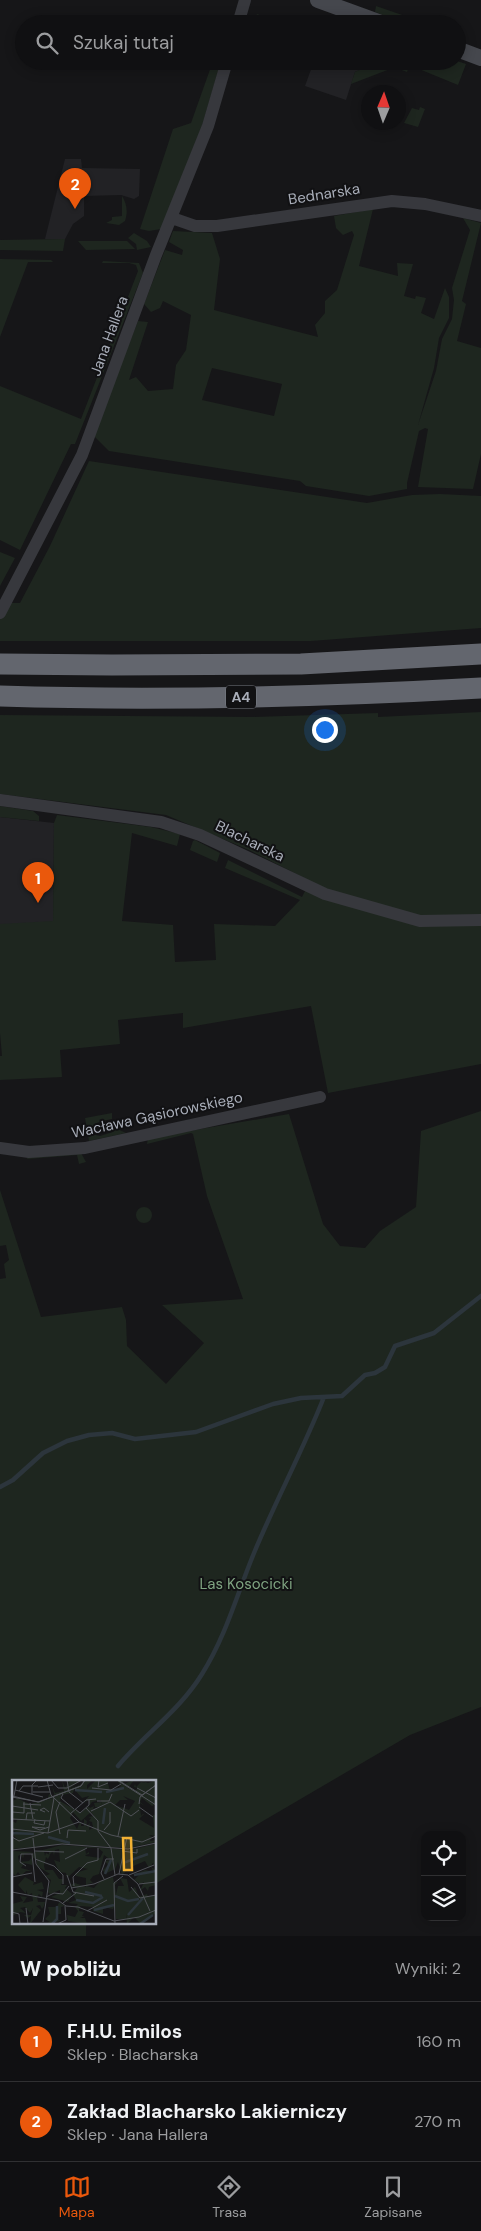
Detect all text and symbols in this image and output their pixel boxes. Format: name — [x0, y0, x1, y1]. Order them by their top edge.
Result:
search box — [15, 15, 466, 70]
icon: search — [33, 29, 61, 57]
text: Szukaj tutaj — [73, 30, 174, 55]
north arrow — [361, 85, 406, 130]
pin: 2 — [59, 168, 91, 209]
street label: Bednarska — [287, 178, 361, 210]
street label: Jana Hallera — [85, 293, 133, 379]
road number: A4 — [226, 686, 256, 709]
your location — [312, 717, 338, 743]
street label: Blacharska — [212, 816, 288, 866]
pin: 1 — [22, 862, 54, 903]
street label: Wacława Gąsiorowskiego — [70, 1087, 245, 1143]
park label: Las Kosocicki — [199, 1574, 293, 1594]
inset map — [12, 1780, 156, 1924]
map controls — [421, 1831, 466, 1921]
button: locate — [421, 1831, 466, 1876]
button: layers — [421, 1876, 466, 1921]
text: W pobliżu — [20, 1955, 121, 1983]
text: Wyniki: 2 — [395, 1958, 461, 1979]
text: F.H.U. Emilos — [67, 2019, 182, 2044]
text: 1 — [33, 2031, 39, 2052]
text: 160 m — [417, 2031, 461, 2052]
text: Sklep · Blacharska — [67, 2044, 198, 2065]
text: Zakład Blacharsko Lakierniczy — [67, 2099, 347, 2124]
text: 2 — [31, 2111, 41, 2132]
text: 270 m — [414, 2111, 461, 2132]
text: Sklep · Jana Hallera — [67, 2124, 208, 2145]
tab: Mapa — [59, 2173, 95, 2221]
tab: Trasa — [212, 2173, 247, 2221]
tab: Zapisane — [364, 2173, 422, 2221]

